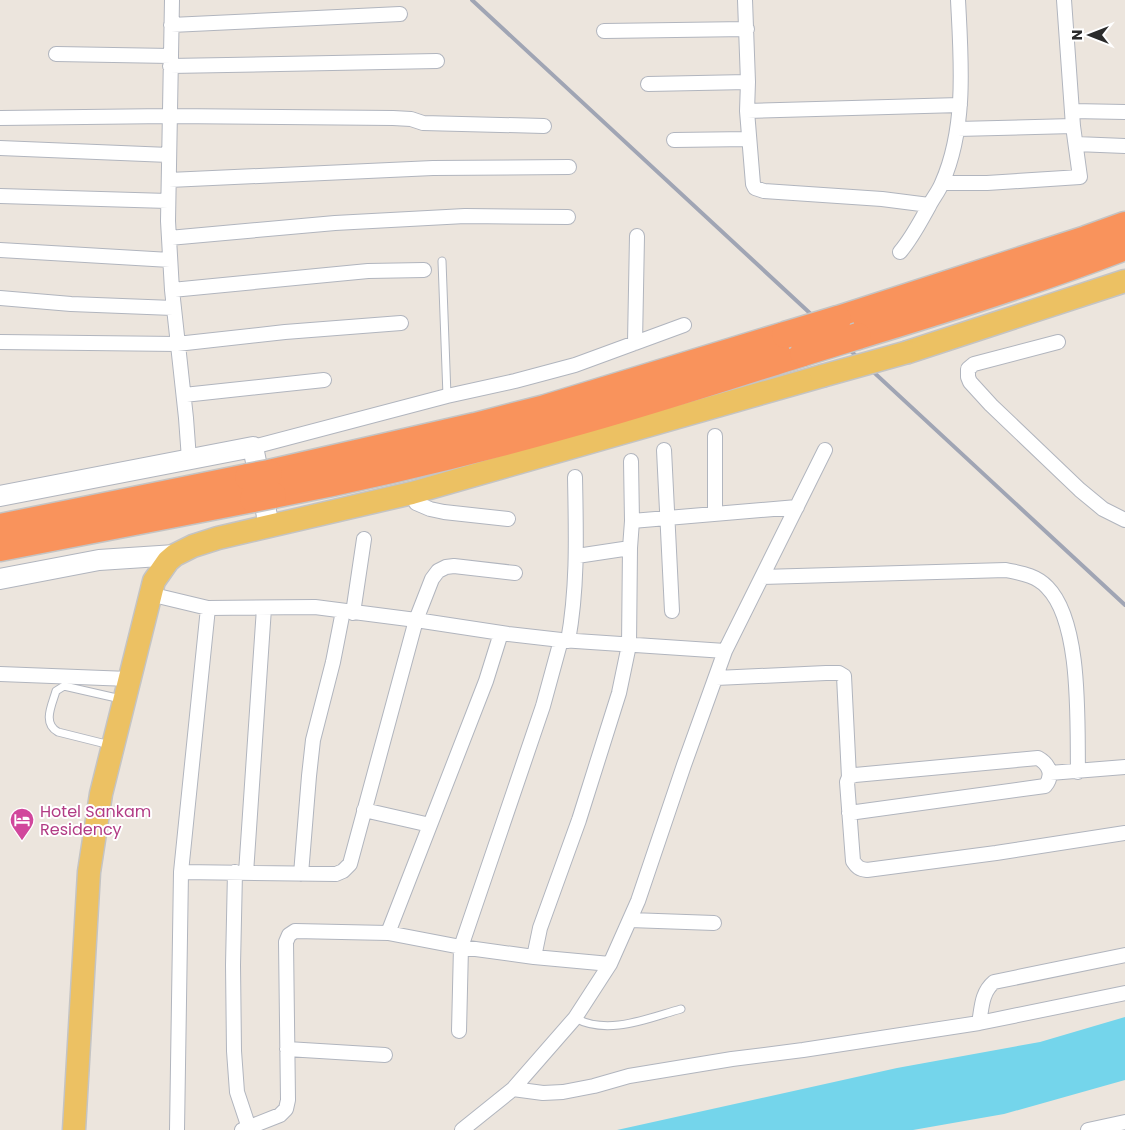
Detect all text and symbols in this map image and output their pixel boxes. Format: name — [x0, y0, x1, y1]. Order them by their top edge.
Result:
north arrow — [1065, 10, 1115, 60]
text: N — [1067, 30, 1087, 40]
place label: Hotel Sankam Residency — [40, 800, 151, 841]
hotel icon: Hotel Sankam Residency — [9, 807, 35, 841]

